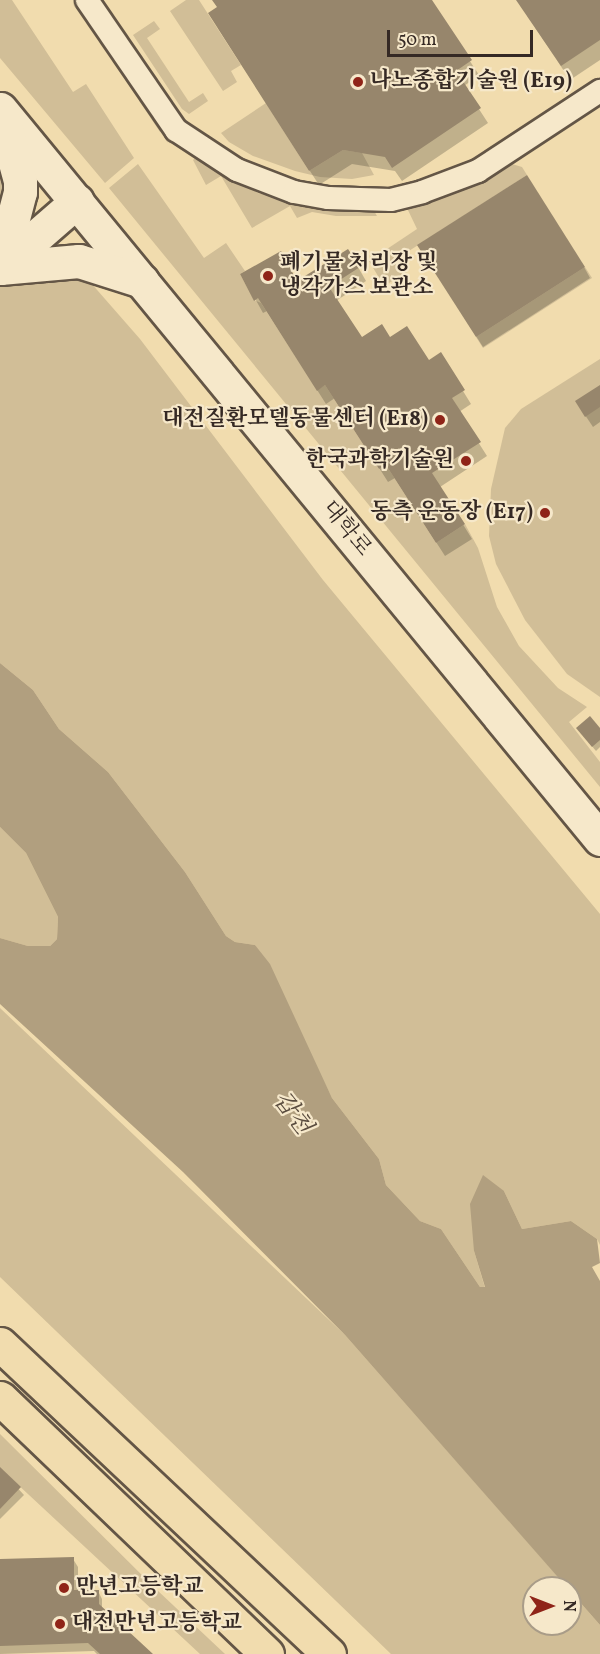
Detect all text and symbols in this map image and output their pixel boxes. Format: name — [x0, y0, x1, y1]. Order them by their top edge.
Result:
scale bar — [390, 18, 536, 56]
text: 50 m — [398, 28, 437, 53]
place label: 나노종합기술원 (E19) — [370, 69, 572, 95]
marker: 나노종합기술원 (E19) — [351, 75, 365, 89]
place label: 폐기물 처리장 및 냉각가스 보관소 — [280, 250, 438, 302]
marker: 폐기물 처리장 및 냉각가스 보관소 — [261, 269, 275, 283]
place label: 대전질환모델동물센터 (E18) — [162, 407, 428, 433]
marker: 대전질환모델동물센터 (E18) — [433, 413, 447, 427]
place label: 한국과학기술원 — [305, 448, 454, 474]
marker: 한국과학기술원 — [459, 454, 473, 468]
street label: 대학로 — [316, 496, 376, 562]
place label: 동측 운동장 (E17) — [371, 500, 533, 526]
marker: 동측 운동장 (E17) — [538, 506, 552, 520]
water label: 갑천 — [266, 1087, 316, 1141]
place label: 만년고등학교 — [76, 1575, 204, 1601]
north arrow — [522, 1576, 582, 1636]
marker: 만년고등학교 — [57, 1581, 71, 1595]
text: N — [557, 1600, 579, 1612]
place label: 대전만년고등학교 — [72, 1611, 242, 1637]
marker: 대전만년고등학교 — [53, 1617, 67, 1631]

